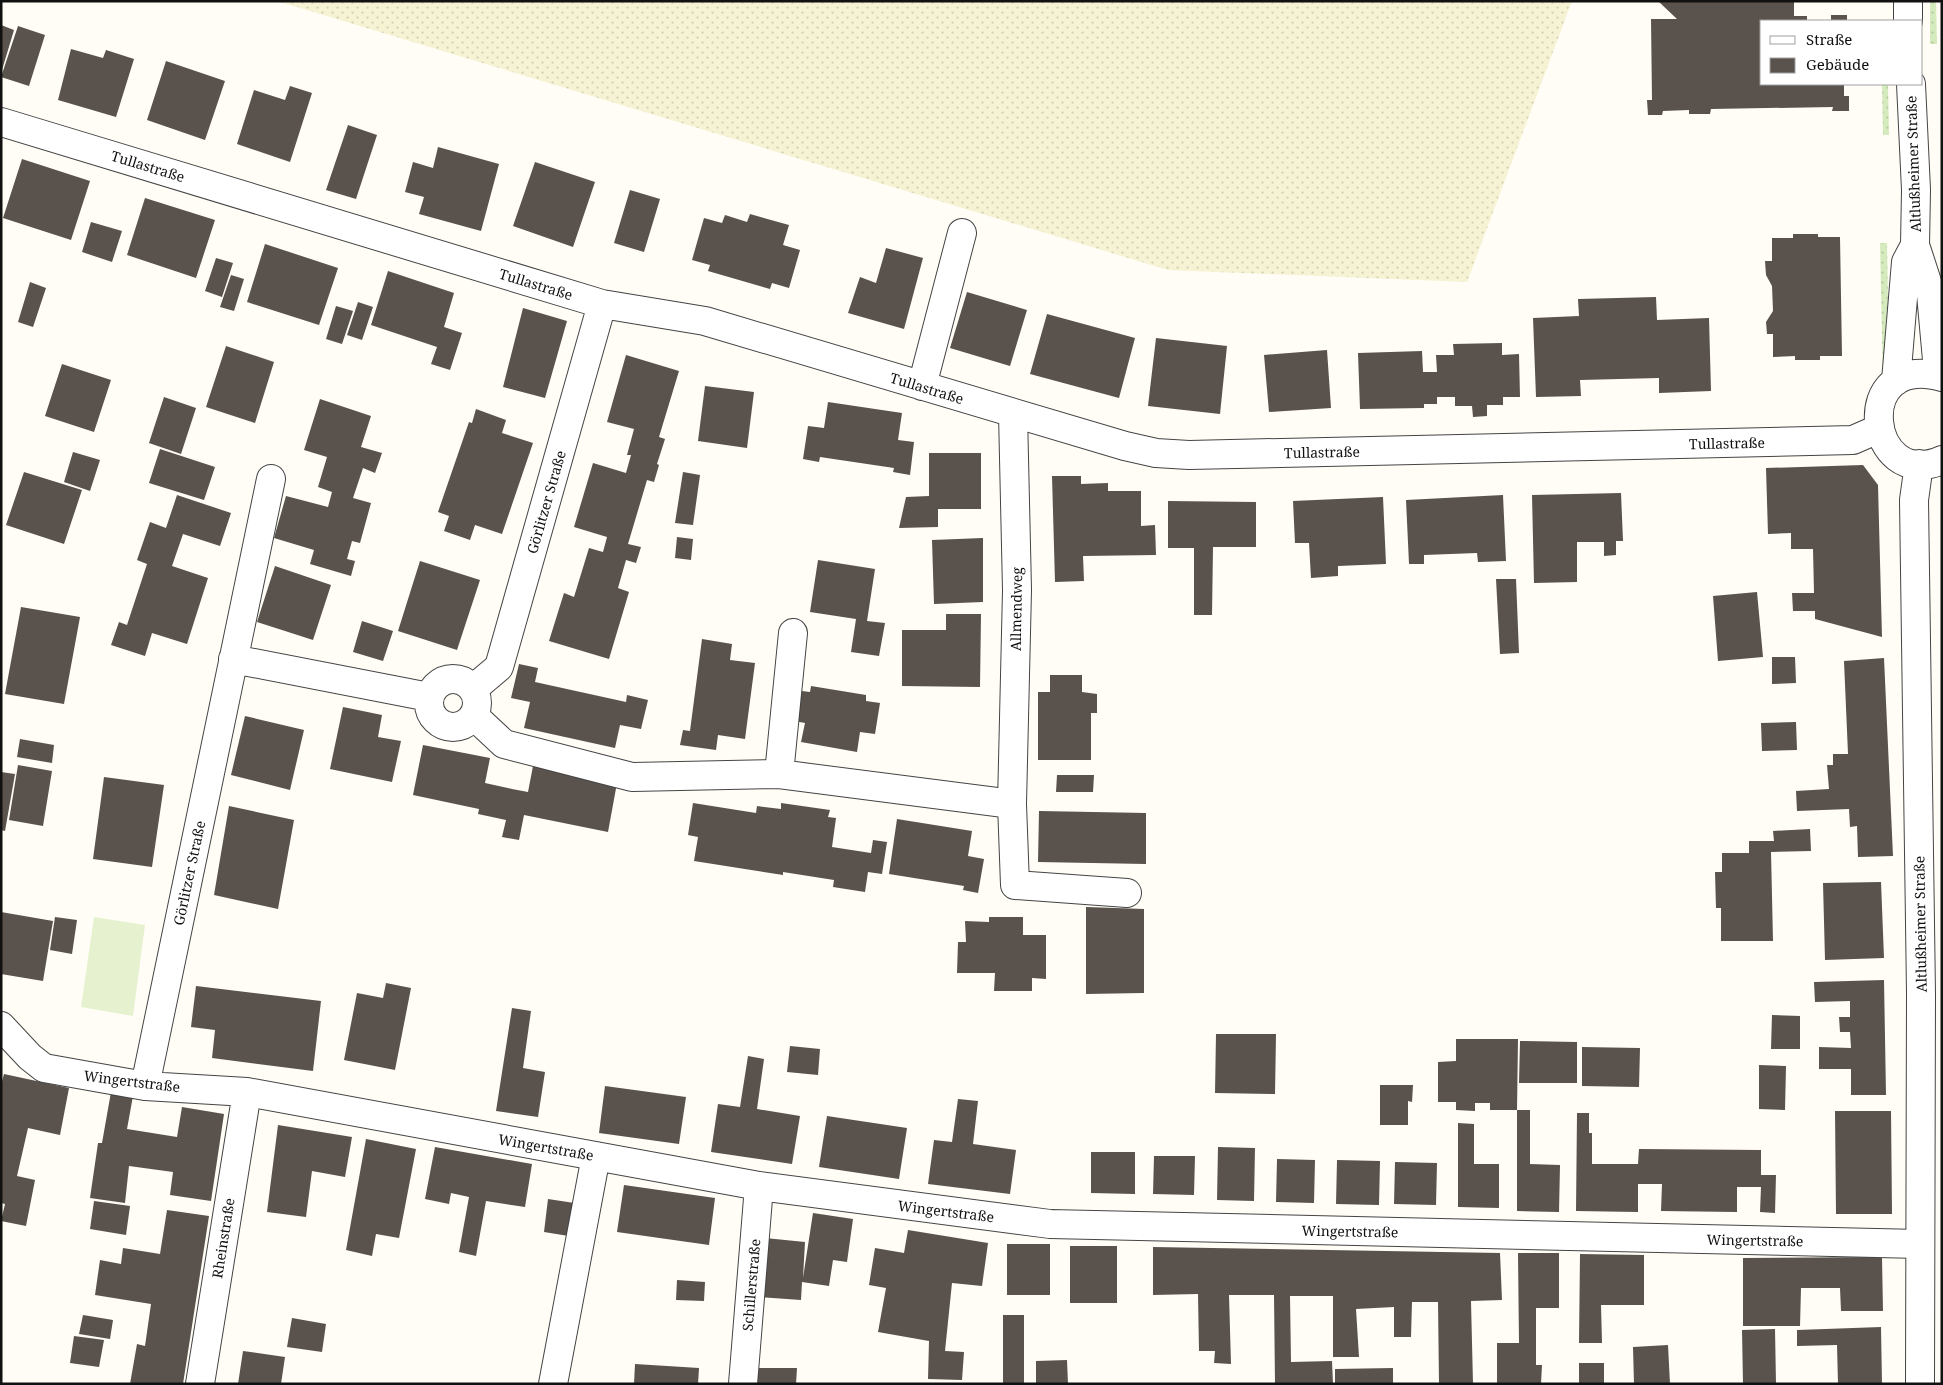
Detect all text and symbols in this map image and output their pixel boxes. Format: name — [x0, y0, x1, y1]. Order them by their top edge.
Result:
legend — [1760, 20, 1923, 85]
text: Straße — [1806, 29, 1852, 49]
text: Gebäude — [1806, 54, 1869, 74]
street label: Altlußheimer Straße — [1901, 95, 1925, 233]
street label: Tullastraße — [109, 146, 187, 186]
street label: Tullastraße — [497, 264, 575, 304]
street label: Tullastraße — [888, 368, 966, 408]
street label: Tullastraße — [1689, 433, 1765, 453]
street label: Tullastraße — [1284, 442, 1360, 462]
street label: Görlitzer Straße — [522, 448, 570, 556]
street label: Allmendweg — [1006, 566, 1026, 651]
street label: Görlitzer Straße — [169, 819, 209, 927]
street label: Altlußheimer Straße — [1909, 856, 1931, 992]
street label: Wingertstraße — [83, 1066, 181, 1096]
street label: Wingertstraße — [497, 1129, 595, 1165]
street label: Rheinstraße — [207, 1196, 239, 1280]
street label: Wingertstraße — [897, 1196, 995, 1226]
street label: Wingertstraße — [1301, 1221, 1399, 1241]
street label: Wingertstraße — [1706, 1230, 1804, 1250]
street label: Schillerstraße — [737, 1238, 765, 1332]

